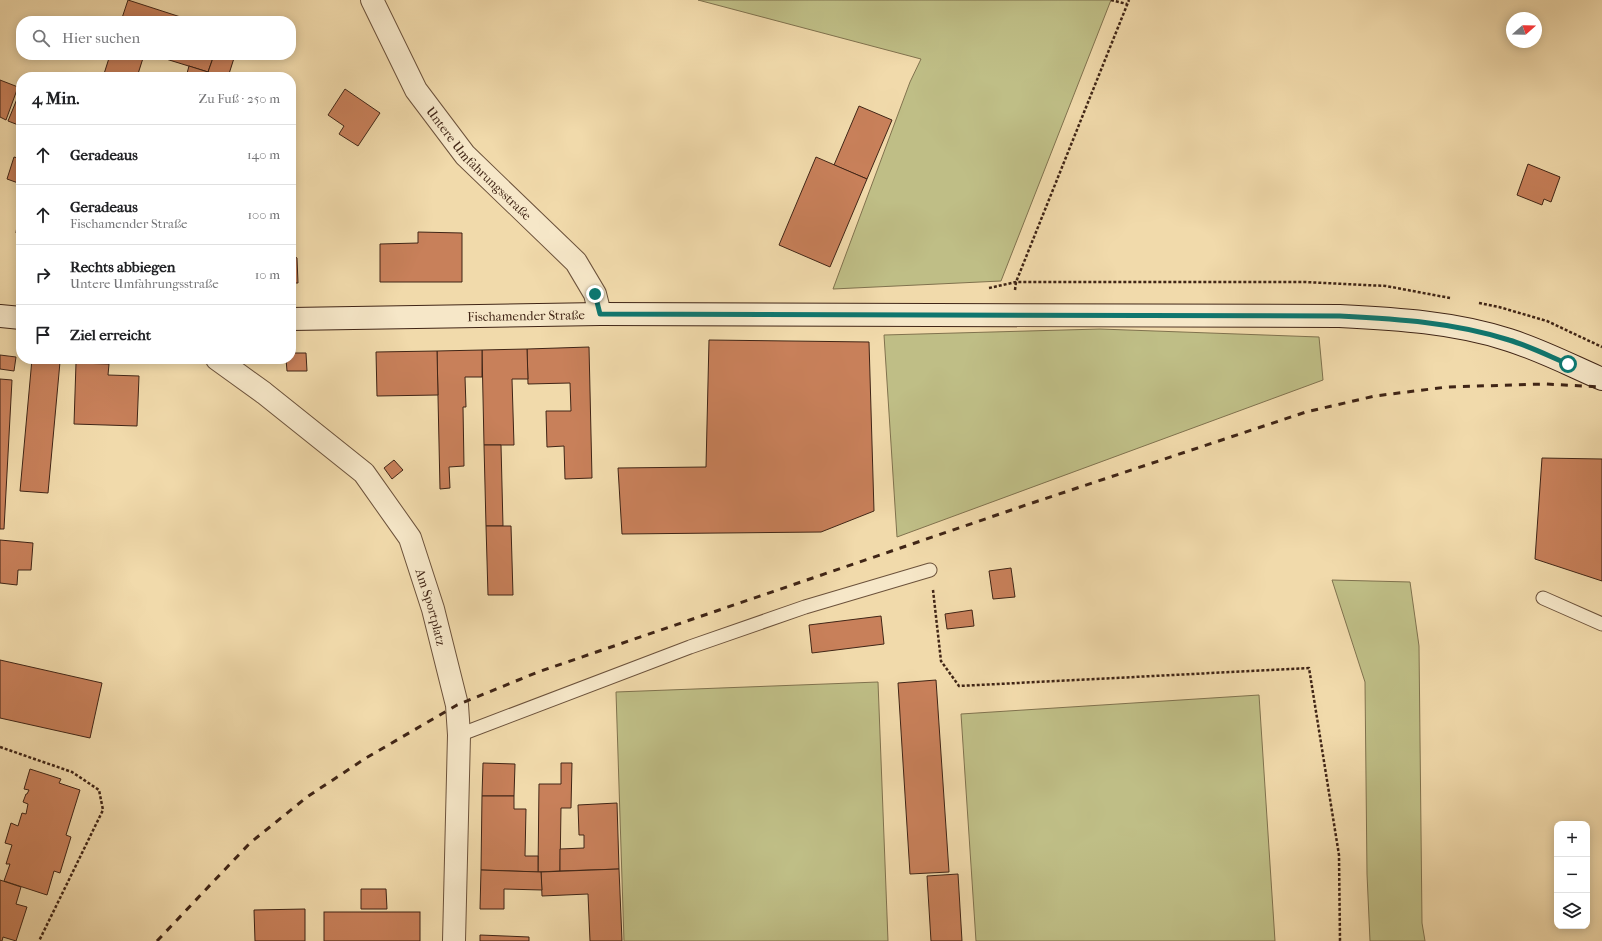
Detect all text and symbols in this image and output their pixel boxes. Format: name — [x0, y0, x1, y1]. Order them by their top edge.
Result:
north arrow — [1506, 12, 1542, 48]
search box — [16, 16, 296, 60]
icon: search — [30, 27, 52, 49]
text: Hier suchen — [62, 29, 140, 47]
text: 4 Min. — [32, 88, 79, 108]
text: Zu Fuß · 250 m — [198, 91, 280, 106]
street label: Untere Umfahrungsstraße — [423, 104, 535, 223]
icon: ahead — [32, 144, 54, 166]
text: Geradeaus — [70, 146, 138, 164]
text: 140 m — [247, 147, 280, 162]
text: Geradeaus — [70, 198, 138, 216]
icon: ahead — [32, 204, 54, 226]
text: 100 m — [247, 207, 280, 222]
text: Fischamender Straße — [70, 216, 188, 231]
text: Rechts abbiegen — [70, 258, 175, 276]
icon: right — [32, 264, 54, 286]
text: 10 m — [255, 267, 280, 282]
text: Untere Umfahrungsstraße — [70, 276, 219, 291]
route end — [586, 285, 604, 303]
street label: Fischamender Straße — [467, 307, 586, 324]
icon: arrive — [32, 324, 54, 346]
text: Ziel erreicht — [70, 326, 151, 344]
route start — [1559, 355, 1577, 373]
street label: Am Sportplatz — [412, 566, 449, 648]
map controls — [1554, 821, 1590, 929]
button: + — [1554, 821, 1590, 857]
button: − — [1554, 857, 1590, 893]
button: layers — [1554, 893, 1590, 929]

